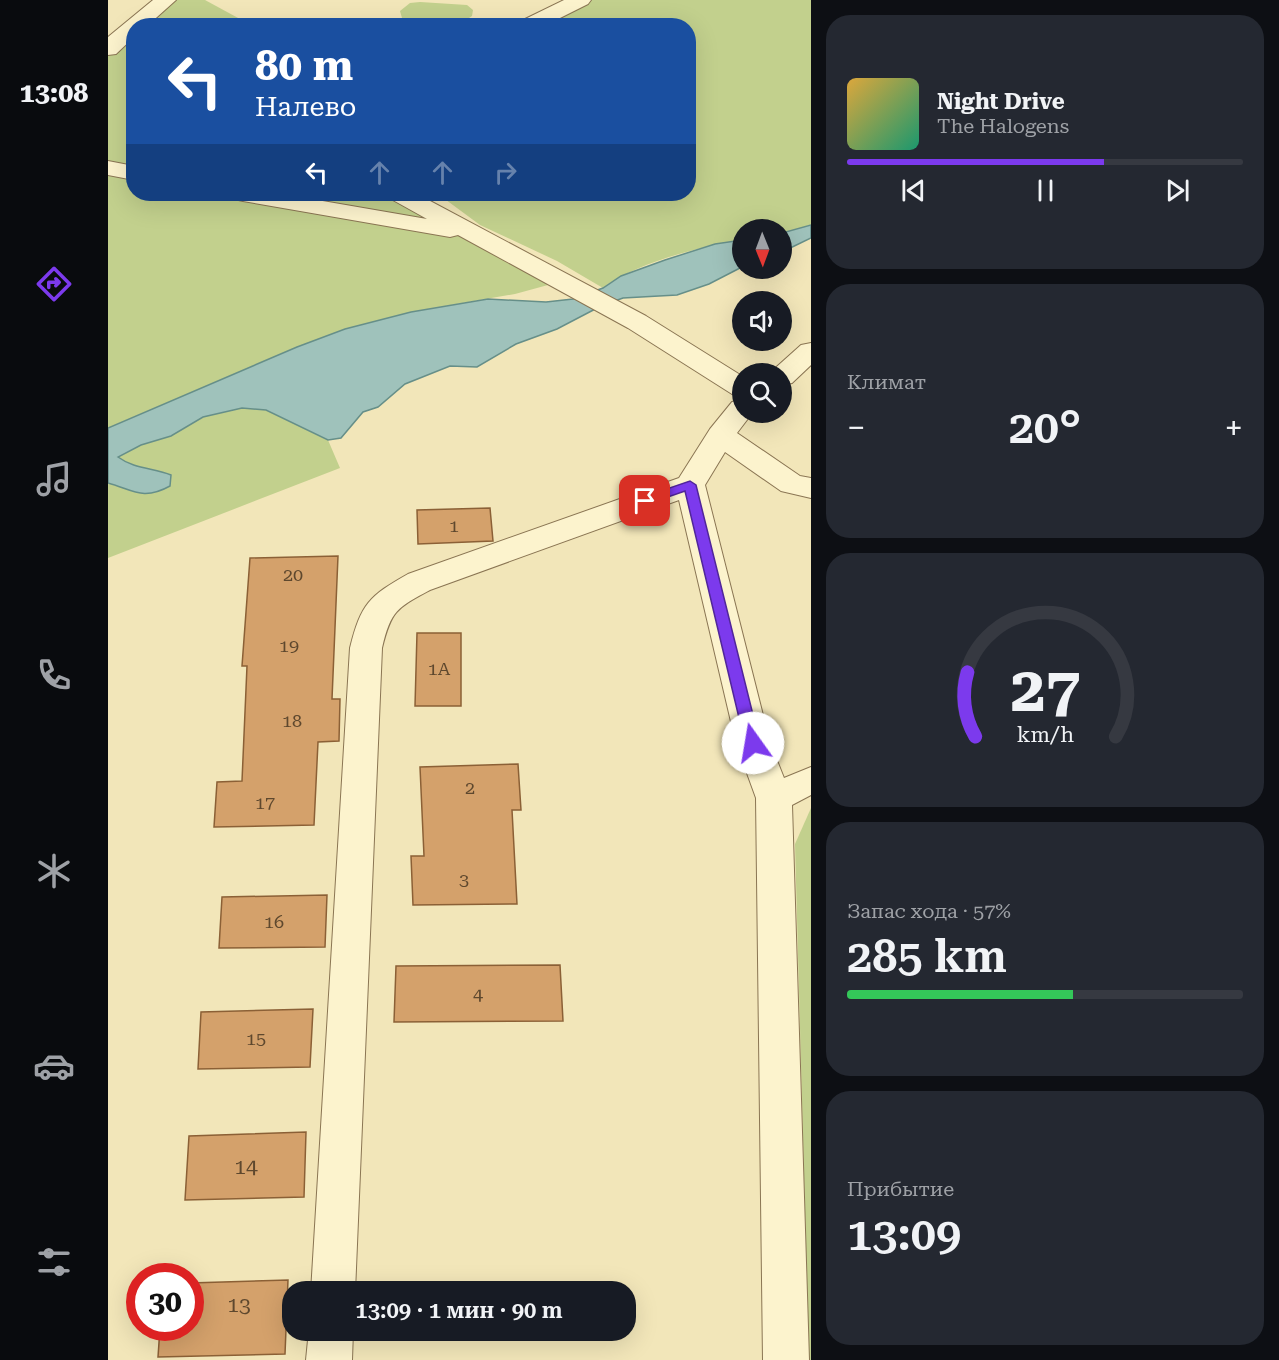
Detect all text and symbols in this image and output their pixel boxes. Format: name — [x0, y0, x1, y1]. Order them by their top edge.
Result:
text: 80 m — [255, 41, 353, 90]
icon: left — [156, 42, 234, 120]
text: 13:08 — [20, 77, 88, 109]
text: Night Drive — [937, 89, 1065, 114]
text: Налево — [255, 91, 356, 123]
text: The Halogens — [937, 114, 1069, 138]
icon: left — [300, 156, 333, 189]
icon: ahead — [363, 156, 396, 189]
icon: ahead — [426, 156, 459, 189]
icon: right — [489, 156, 522, 189]
icon: previous — [897, 174, 930, 207]
icon: pause — [1029, 174, 1062, 207]
icon: next — [1161, 174, 1194, 207]
north arrow — [732, 219, 792, 279]
map controls — [732, 219, 792, 423]
icon: directions — [33, 263, 75, 305]
button: sound — [732, 291, 792, 351]
button: search — [732, 363, 792, 423]
text: Климат — [847, 370, 926, 394]
text: 20° — [1009, 401, 1081, 454]
text: − — [847, 408, 865, 447]
text: + — [1225, 408, 1243, 447]
icon: music — [33, 458, 75, 500]
pin — [619, 475, 670, 526]
icon: arrive — [628, 484, 661, 517]
house number: 1 — [449, 515, 459, 536]
house number: 20 — [283, 564, 303, 585]
house number: 19 — [279, 635, 299, 656]
text: 27 — [1010, 653, 1080, 726]
icon: phone — [33, 654, 75, 696]
house number: 1А — [428, 658, 451, 679]
house number: 18 — [282, 710, 302, 731]
position arrow — [721, 711, 785, 775]
text: km/h — [1016, 722, 1074, 747]
house number: 2 — [465, 777, 475, 798]
house number: 17 — [255, 792, 275, 813]
icon: climate — [33, 850, 75, 892]
house number: 3 — [459, 869, 469, 890]
text: Запас хода · 57% — [847, 899, 1011, 923]
house number: 16 — [264, 911, 284, 932]
text: 285 km — [847, 930, 1007, 983]
house number: 4 — [473, 983, 483, 1004]
house number: 15 — [246, 1028, 266, 1049]
icon: car — [33, 1045, 75, 1087]
house number: 14 — [234, 1155, 258, 1179]
text: Прибытие — [847, 1177, 954, 1201]
text: 13:09 — [847, 1208, 961, 1261]
icon: filters — [33, 1241, 75, 1283]
speed limit sign: 30 — [126, 1263, 204, 1341]
house number: 13 — [227, 1293, 251, 1317]
text: 13:09 · 1 мин · 90 m — [355, 1298, 563, 1323]

